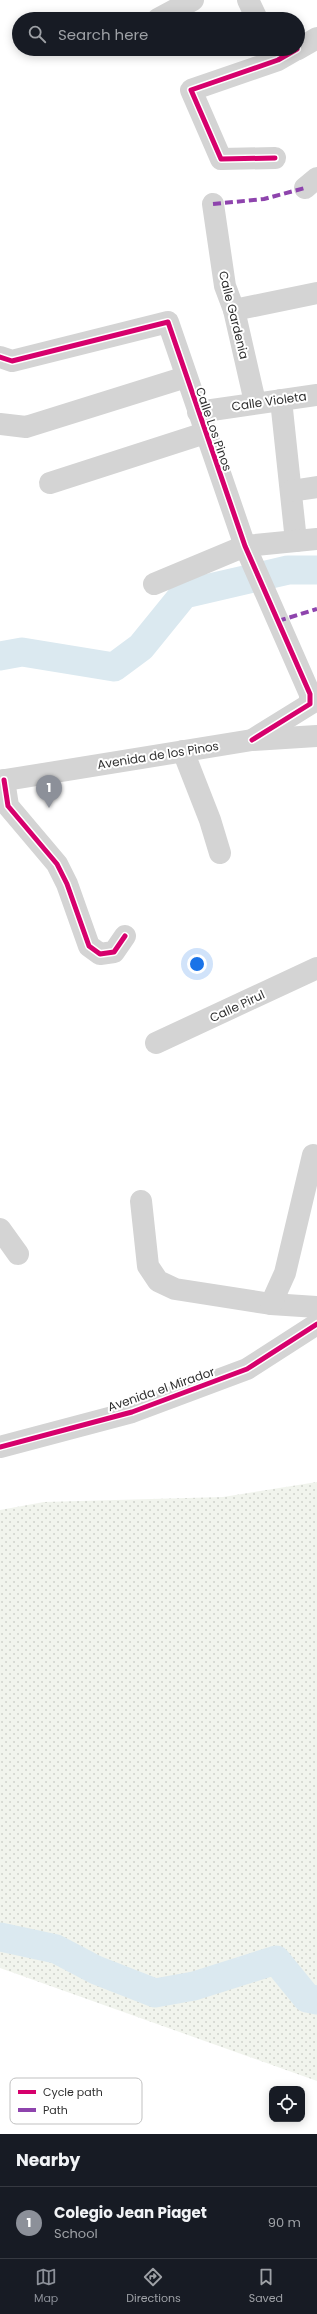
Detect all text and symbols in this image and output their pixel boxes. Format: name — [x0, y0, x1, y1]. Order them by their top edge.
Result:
search box — [12, 12, 305, 56]
icon: search — [26, 23, 48, 45]
text: Search here — [58, 24, 148, 45]
street label: Calle Gardenia — [215, 269, 253, 361]
street label: Calle Los Pinos — [192, 385, 236, 473]
street label: Calle Violeta — [230, 387, 308, 415]
street label: Avenida de los Pinos — [96, 737, 220, 773]
pin: 1 — [36, 775, 62, 808]
your location — [187, 954, 207, 974]
street label: Calle Pirul — [207, 986, 267, 1026]
street label: Avenida el Mirador — [105, 1363, 217, 1415]
legend — [10, 2078, 142, 2124]
text: Cycle path — [43, 2084, 103, 2100]
map controls — [269, 2086, 305, 2122]
button: locate — [269, 2086, 305, 2122]
text: Path — [43, 2102, 68, 2118]
text: Nearby — [16, 2148, 80, 2172]
text: Colegio Jean Piaget — [54, 2202, 207, 2223]
text: 1 — [27, 2213, 31, 2232]
text: 90 m — [268, 2213, 301, 2232]
text: School — [54, 2224, 98, 2243]
tab: Map — [34, 2266, 58, 2307]
tab: Directions — [126, 2266, 181, 2307]
tab: Saved — [249, 2266, 283, 2307]

